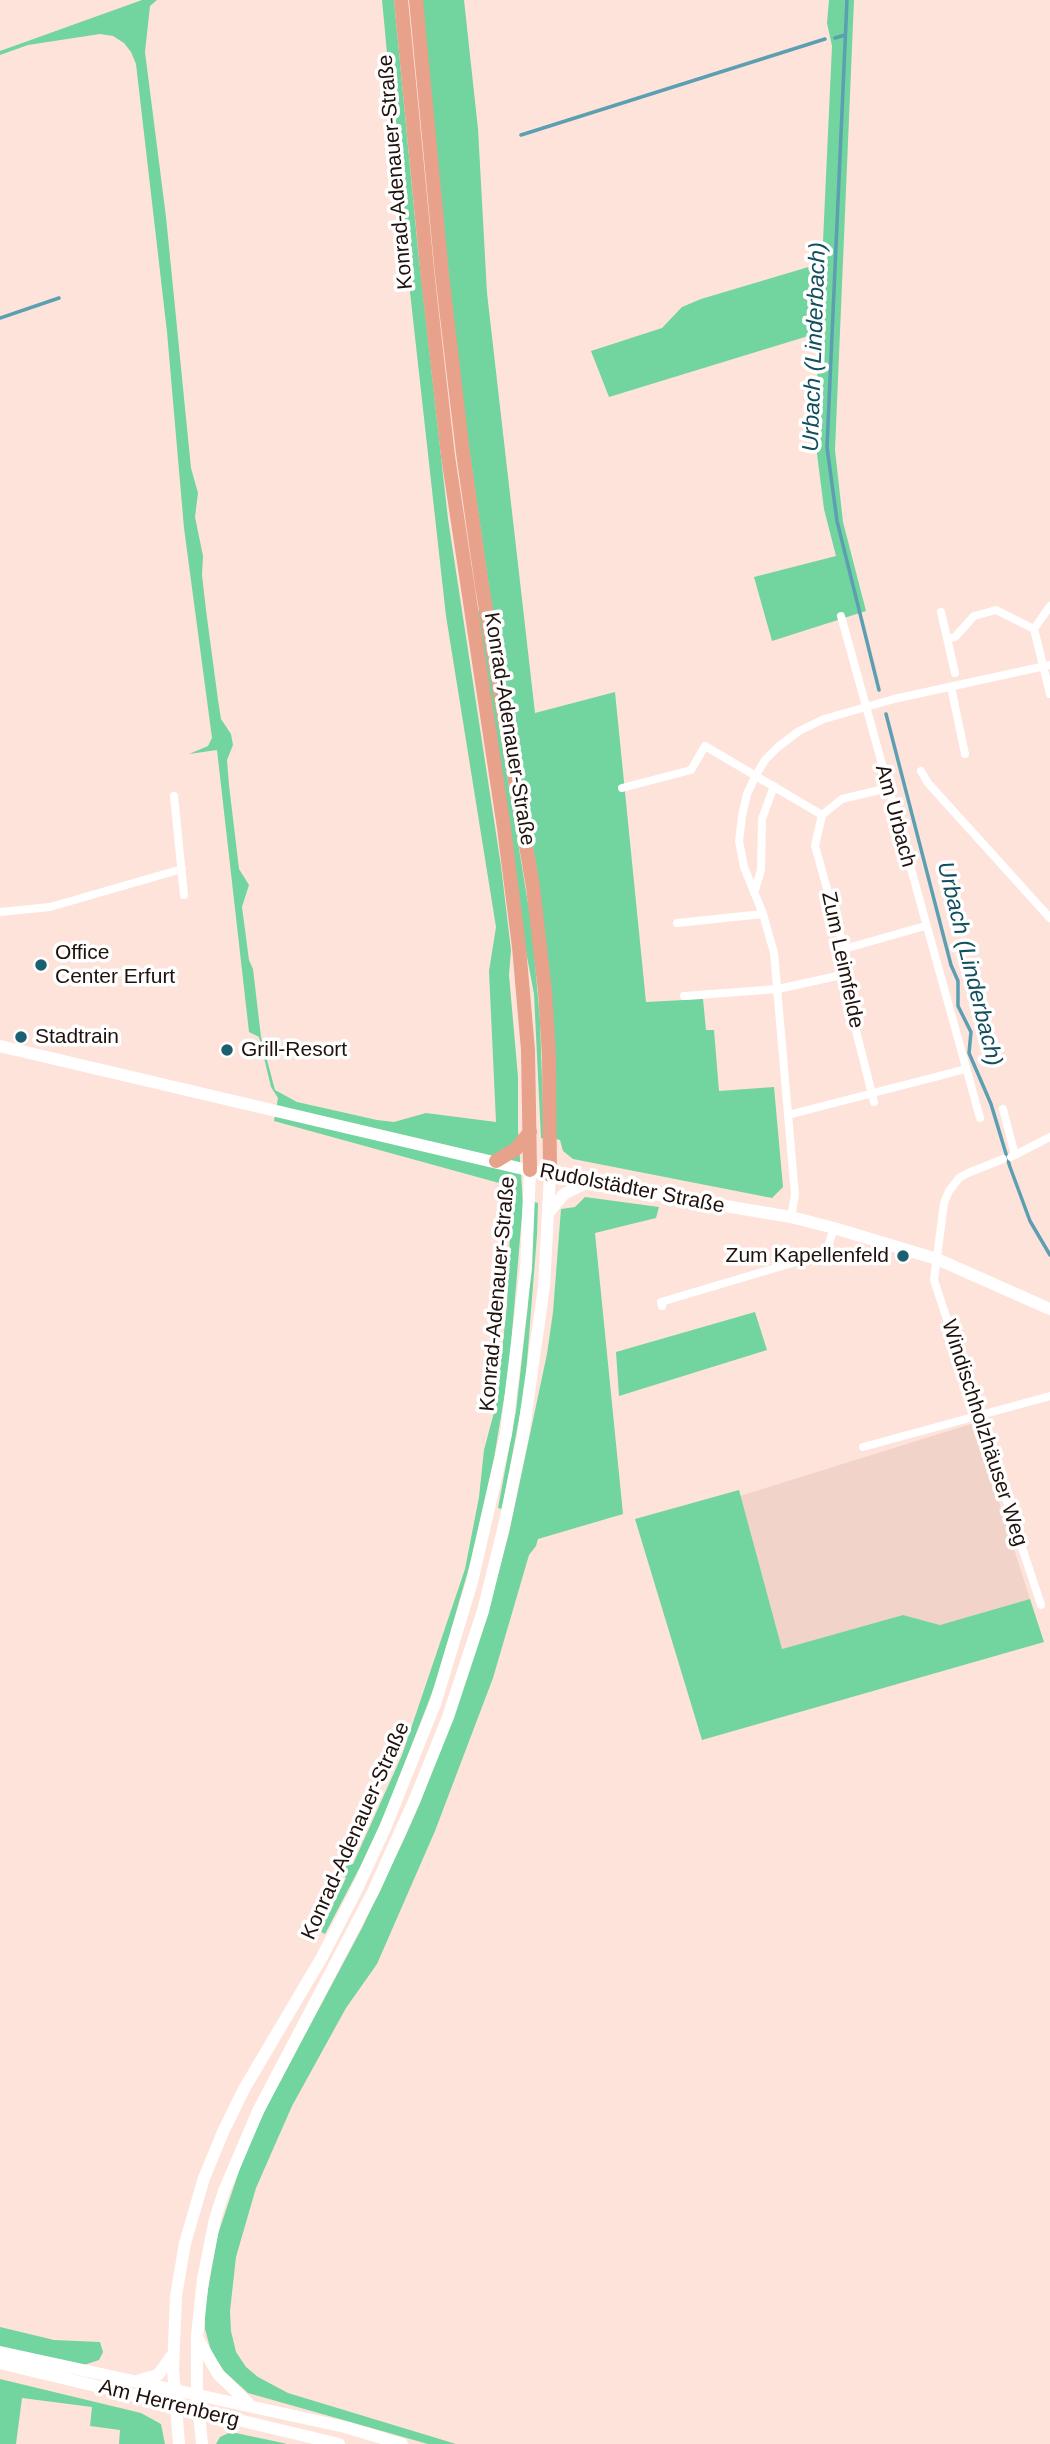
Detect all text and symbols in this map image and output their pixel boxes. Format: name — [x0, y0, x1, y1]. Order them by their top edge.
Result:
street label: Konrad-Adenauer-Straße — [373, 53, 419, 291]
water label: Urbach (Linderbach) — [798, 242, 832, 452]
street label: Konrad-Adenauer-Straße — [478, 611, 540, 847]
street label: Am Urbach — [869, 762, 921, 870]
water label: Urbach (Linderbach) — [930, 859, 1008, 1069]
street label: Zum Leimfelde — [815, 889, 869, 1031]
place label: Office Center Erfurt — [55, 940, 175, 990]
marker: Office Center Erfurt — [33, 957, 49, 973]
place label: Stadtrain — [35, 1024, 119, 1050]
marker: Stadtrain — [13, 1029, 29, 1045]
place label: Grill-Resort — [241, 1037, 347, 1063]
marker: Grill-Resort — [219, 1042, 235, 1058]
street label: Rudolstädter Straße — [537, 1159, 727, 1219]
street label: Konrad-Adenauer-Straße — [475, 1175, 521, 1413]
place label: Zum Kapellenfeld — [726, 1243, 889, 1269]
marker: Zum Kapellenfeld — [895, 1248, 911, 1264]
street label: Windischholzhäuser Weg — [935, 1317, 1033, 1549]
street label: Konrad-Adenauer-Straße — [297, 1718, 415, 1944]
street label: Am Herrenberg — [96, 2374, 242, 2434]

